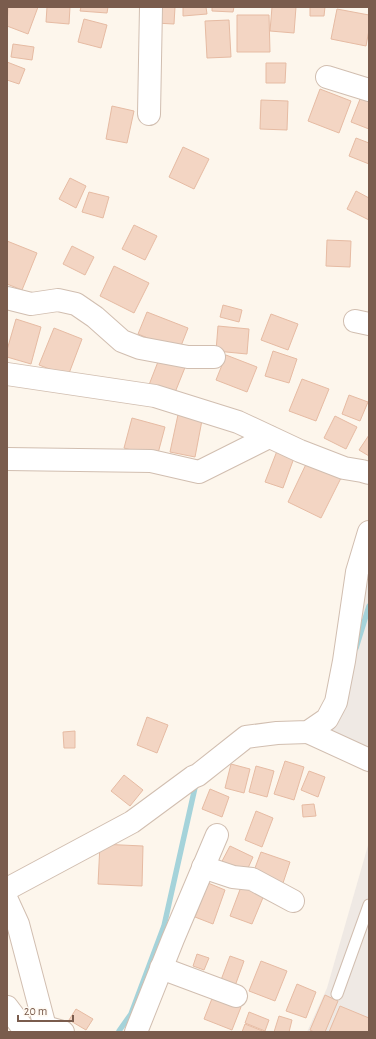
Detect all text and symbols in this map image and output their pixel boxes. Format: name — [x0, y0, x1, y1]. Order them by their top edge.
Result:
scale bar — [18, 997, 73, 1023]
text: 20 m — [24, 1005, 47, 1017]

